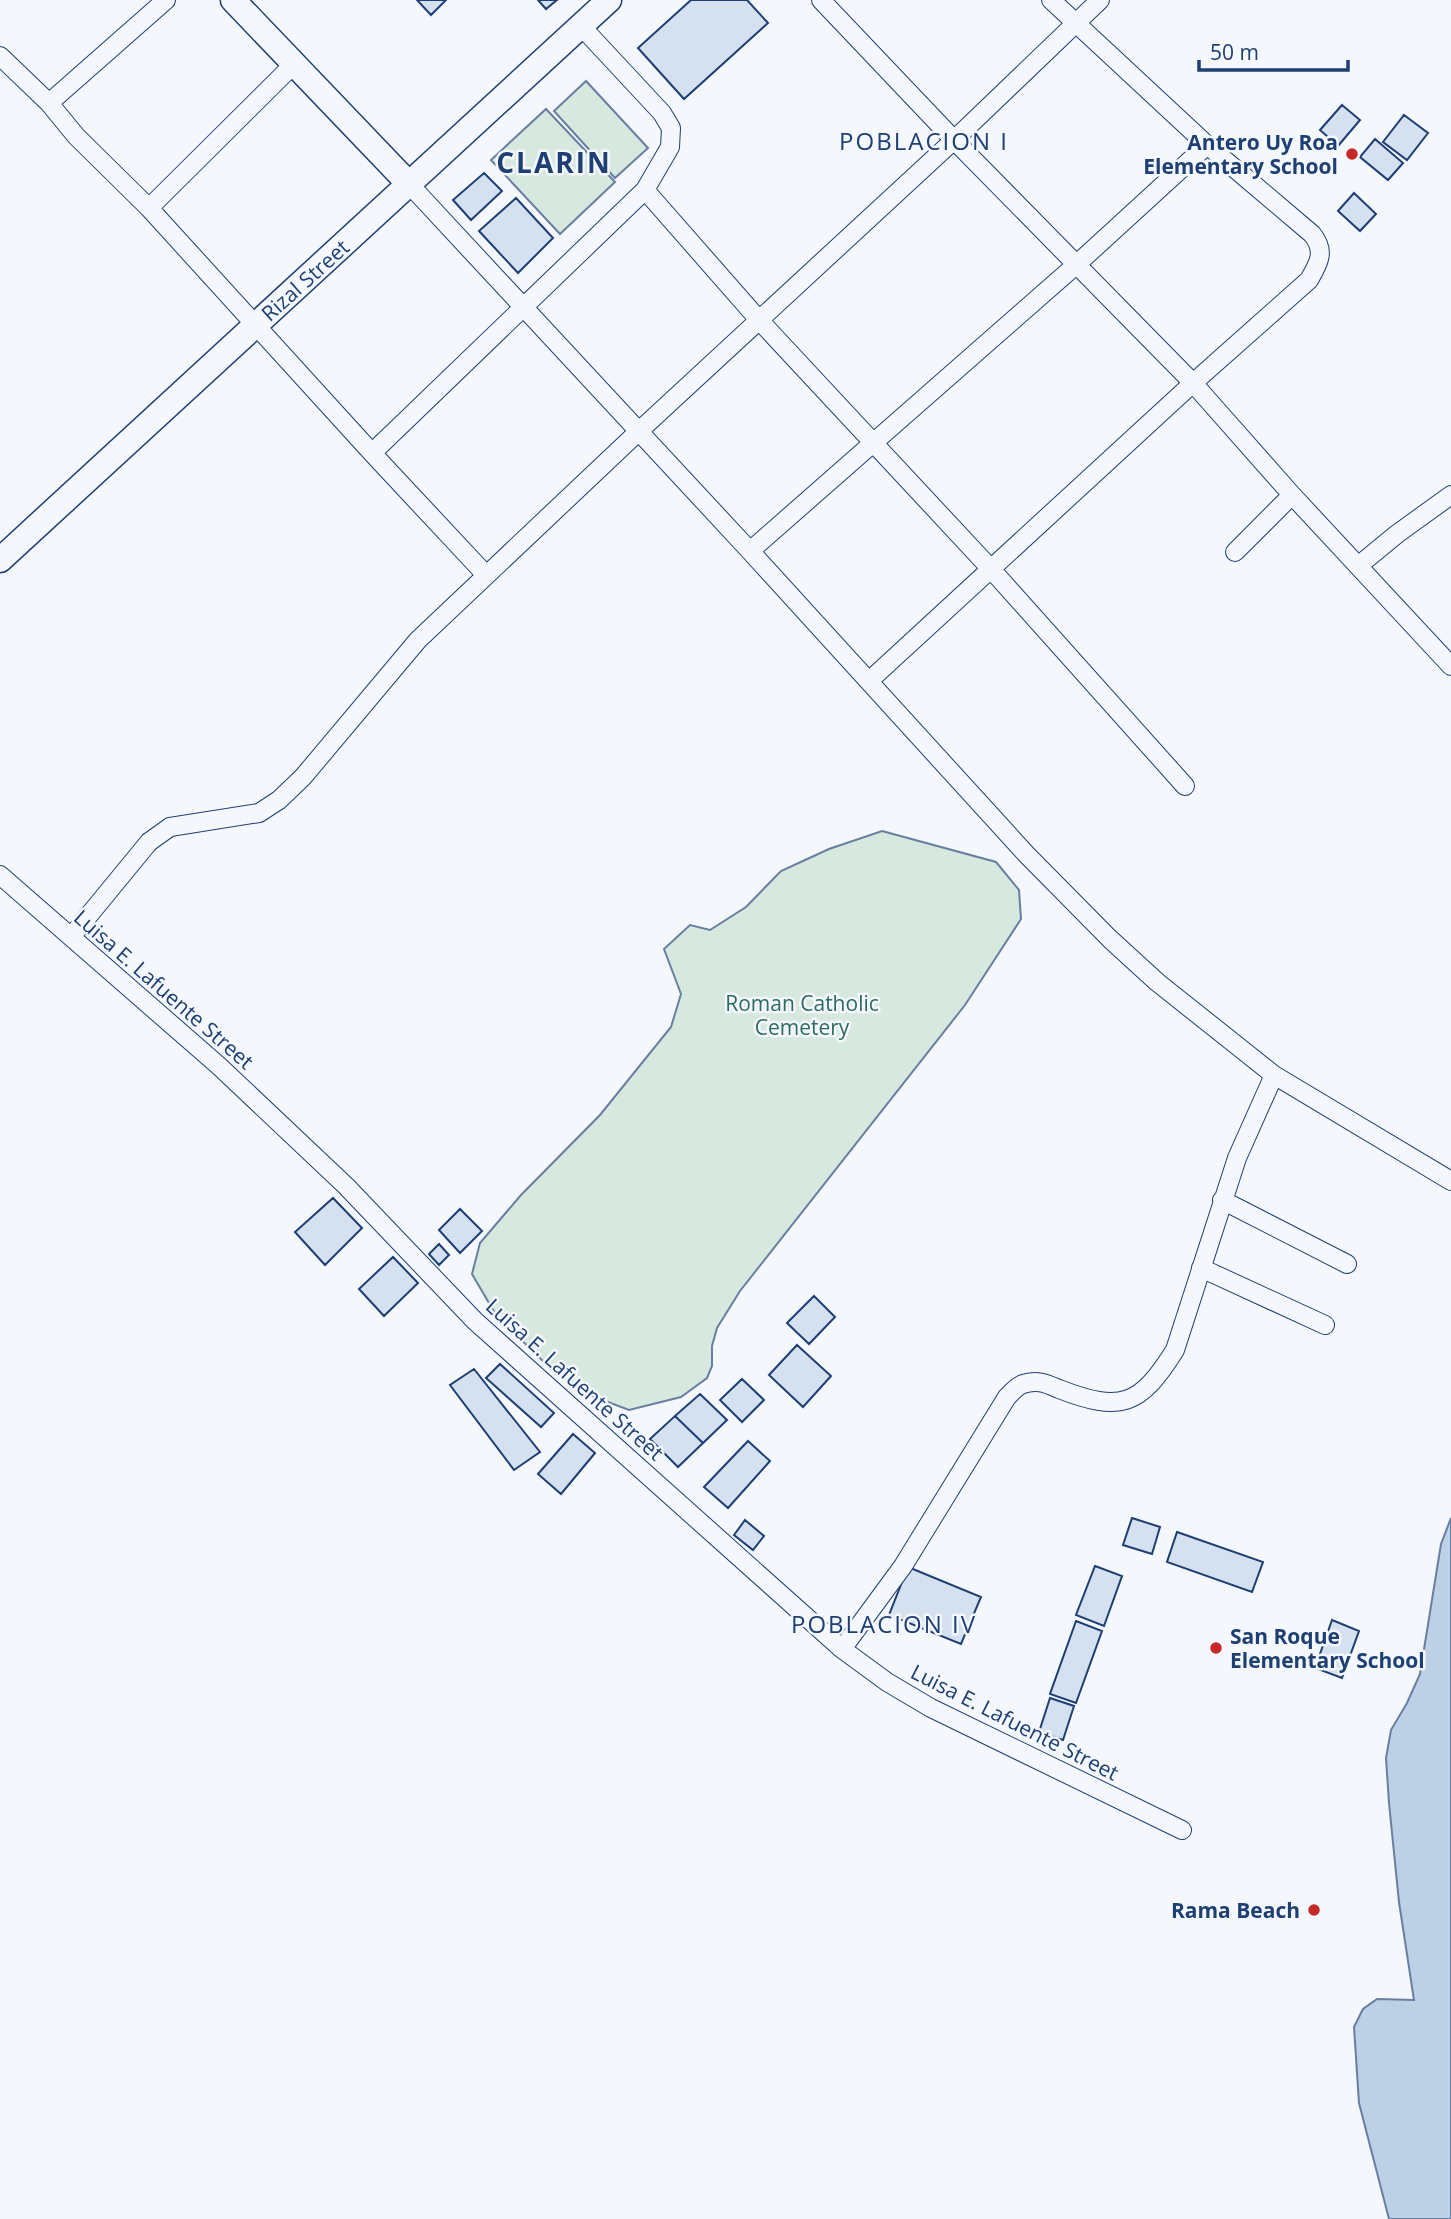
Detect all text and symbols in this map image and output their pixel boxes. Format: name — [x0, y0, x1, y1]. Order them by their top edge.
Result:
scale bar — [1199, 28, 1348, 72]
text: 50 m — [1210, 38, 1259, 66]
district label: POBLACION I — [839, 124, 1009, 157]
place label: Antero Uy Roa Elementary School — [1143, 128, 1338, 180]
district label: CLARIN — [496, 143, 612, 181]
marker: Antero Uy Roa Elementary School — [1344, 146, 1360, 162]
street label: Rizal Street — [255, 233, 355, 327]
street label: Luisa E. Lafuente Street — [68, 903, 260, 1075]
park label: Roman Catholic Cemetery — [725, 989, 879, 1041]
street label: Luisa E. Lafuente Street — [480, 1292, 670, 1466]
district label: POBLACION IV — [791, 1607, 977, 1640]
place label: San Roque Elementary School — [1230, 1622, 1425, 1674]
marker: San Roque Elementary School — [1208, 1640, 1224, 1656]
street label: Luisa E. Lafuente Street — [906, 1657, 1124, 1787]
place label: Rama Beach — [1171, 1896, 1300, 1924]
marker: Rama Beach — [1306, 1902, 1322, 1918]

